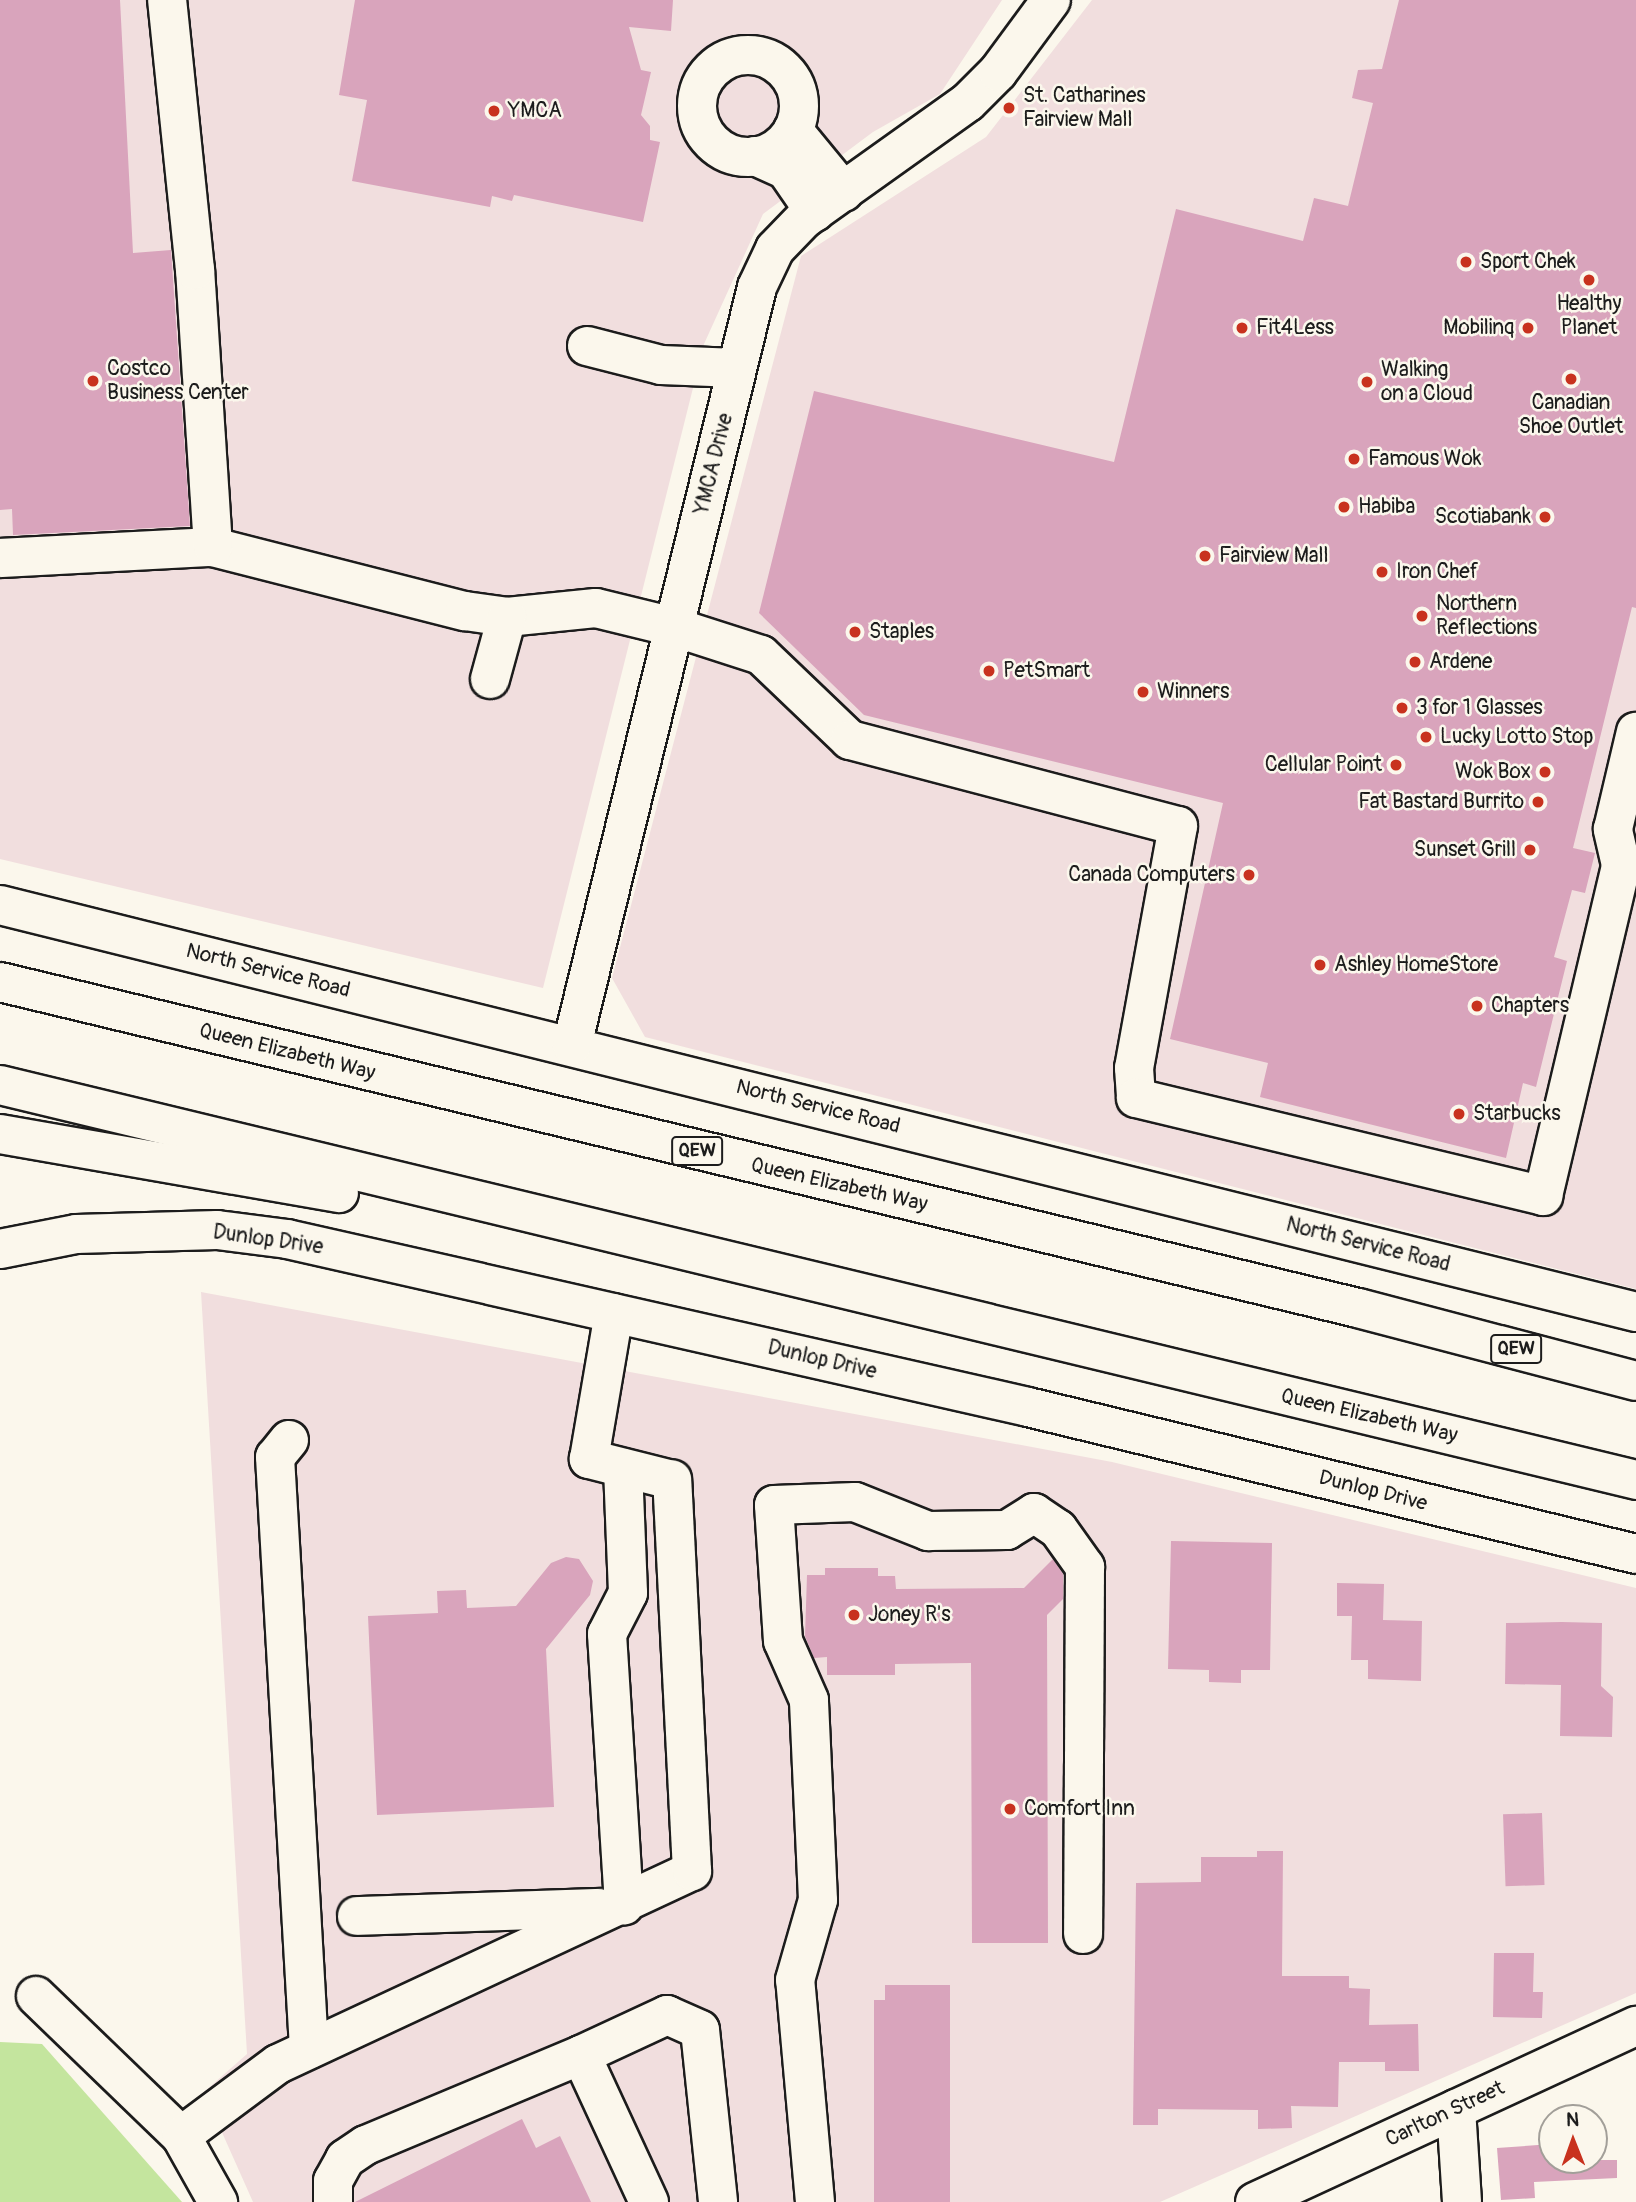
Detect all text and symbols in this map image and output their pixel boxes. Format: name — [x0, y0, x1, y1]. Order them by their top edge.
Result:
place label: St. Catharines Fairview Mall — [1023, 83, 1146, 133]
place label: YMCA — [508, 98, 562, 124]
marker: St. Catharines Fairview Mall — [1001, 100, 1017, 116]
marker: YMCA — [486, 103, 502, 119]
place label: Sport Chek — [1480, 249, 1576, 275]
marker: Sport Chek — [1458, 254, 1474, 270]
marker: Healthy Planet — [1581, 272, 1597, 288]
place label: Healthy Planet — [1557, 291, 1621, 341]
place label: Fit4Less — [1256, 315, 1334, 341]
place label: Mobilinq — [1443, 315, 1514, 341]
marker: Fit4Less — [1234, 320, 1250, 336]
marker: Mobilinq — [1520, 320, 1536, 336]
place label: Costco Business Center — [107, 356, 249, 406]
place label: Walking on a Cloud — [1381, 357, 1473, 407]
marker: Canadian Shoe Outlet — [1563, 371, 1579, 387]
marker: Costco Business Center — [85, 373, 101, 389]
marker: Walking on a Cloud — [1359, 374, 1375, 390]
place label: Canadian Shoe Outlet — [1519, 390, 1623, 440]
street label: YMCA Drive — [689, 411, 739, 517]
place label: Famous Wok — [1368, 446, 1482, 472]
marker: Famous Wok — [1346, 451, 1362, 467]
place label: Habiba — [1358, 494, 1415, 520]
marker: Habiba — [1336, 499, 1352, 515]
place label: Scotiabank — [1435, 504, 1531, 530]
marker: Scotiabank — [1537, 509, 1553, 525]
place label: Fairview Mall — [1219, 543, 1329, 569]
marker: Fairview Mall — [1197, 548, 1213, 564]
place label: Iron Chef — [1396, 559, 1478, 585]
marker: Iron Chef — [1374, 564, 1390, 580]
place label: Northern Reflections — [1436, 591, 1537, 641]
marker: Northern Reflections — [1414, 608, 1430, 624]
place label: Staples — [869, 619, 934, 645]
marker: Staples — [847, 624, 863, 640]
place label: Ardene — [1429, 649, 1492, 675]
marker: Ardene — [1407, 654, 1423, 670]
place label: PetSmart — [1003, 658, 1090, 684]
marker: PetSmart — [981, 663, 997, 679]
place label: Winners — [1157, 679, 1229, 705]
marker: Winners — [1135, 684, 1151, 700]
place label: 3 for 1 Glasses — [1416, 695, 1543, 721]
marker: 3 for 1 Glasses — [1394, 700, 1410, 716]
place label: Lucky Lotto Stop — [1440, 724, 1593, 750]
marker: Lucky Lotto Stop — [1418, 729, 1434, 745]
place label: Cellular Point — [1265, 752, 1382, 778]
marker: Cellular Point — [1388, 757, 1404, 773]
place label: Wok Box — [1455, 759, 1531, 785]
marker: Wok Box — [1537, 764, 1553, 780]
place label: Fat Bastard Burrito — [1358, 789, 1524, 815]
marker: Fat Bastard Burrito — [1530, 794, 1546, 810]
place label: Sunset Grill — [1414, 837, 1516, 863]
marker: Sunset Grill — [1522, 842, 1538, 858]
place label: Canada Computers — [1068, 862, 1235, 888]
marker: Canada Computers — [1241, 867, 1257, 883]
street label: North Service Road — [183, 938, 353, 1004]
place label: Ashley HomeStore — [1334, 952, 1498, 978]
marker: Ashley HomeStore — [1312, 957, 1328, 973]
place label: Chapters — [1491, 993, 1569, 1019]
marker: Chapters — [1469, 998, 1485, 1014]
street label: Queen Elizabeth Way — [196, 1018, 378, 1086]
street label: North Service Road — [733, 1074, 903, 1140]
place label: Starbucks — [1473, 1101, 1561, 1127]
marker: Starbucks — [1451, 1106, 1467, 1122]
road number: QEW — [671, 1135, 723, 1166]
street label: Queen Elizabeth Way — [748, 1152, 930, 1218]
street label: North Service Road — [1283, 1212, 1453, 1278]
street label: Dunlop Drive — [211, 1220, 325, 1260]
road number: QEW — [1490, 1334, 1542, 1364]
street label: Dunlop Drive — [765, 1335, 879, 1385]
street label: Queen Elizabeth Way — [1278, 1383, 1460, 1449]
street label: Dunlop Drive — [1316, 1465, 1430, 1517]
place label: Joney R's — [868, 1602, 951, 1628]
marker: Joney R's — [846, 1607, 862, 1623]
place label: Comfort Inn — [1024, 1796, 1135, 1822]
marker: Comfort Inn — [1002, 1801, 1018, 1817]
street label: Carlton Street — [1382, 2076, 1508, 2152]
north arrow — [1538, 2104, 1608, 2174]
text: N — [1566, 2108, 1579, 2132]

